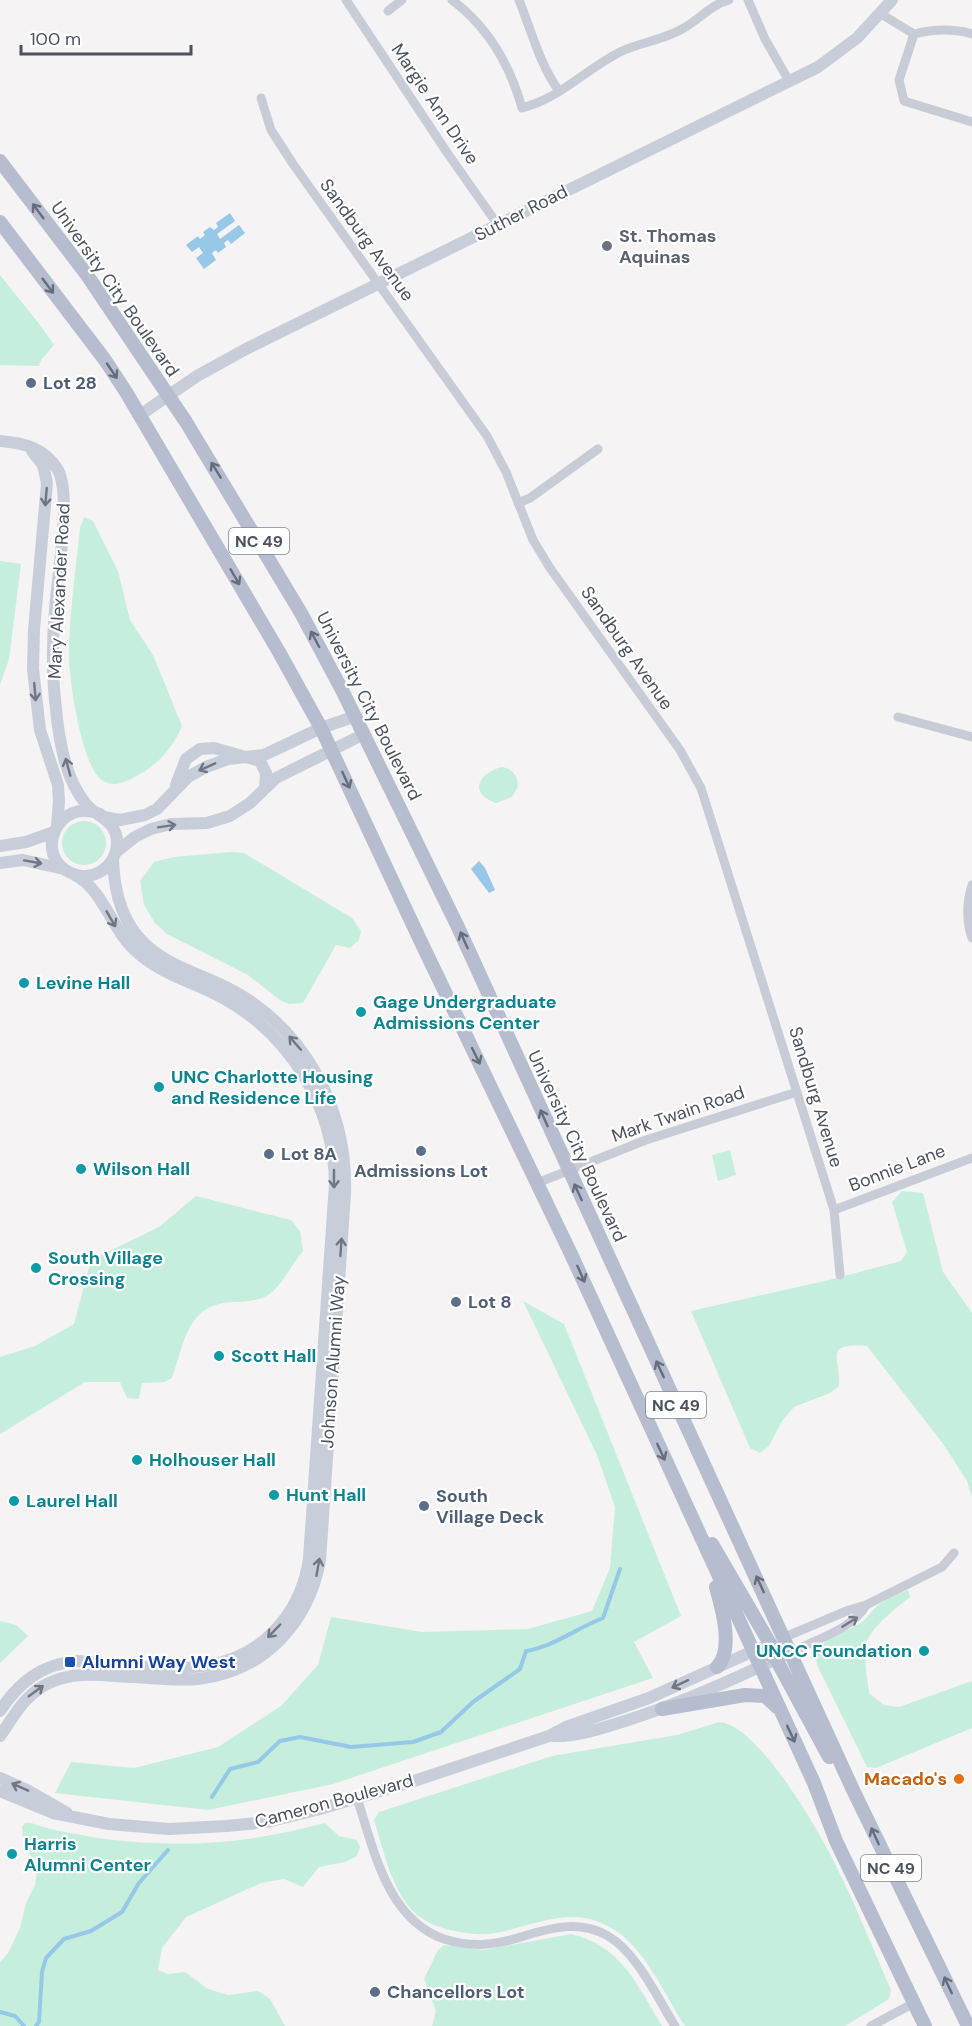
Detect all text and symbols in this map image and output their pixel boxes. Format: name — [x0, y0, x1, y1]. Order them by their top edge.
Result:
scale bar — [21, 18, 190, 56]
text: 100 m — [30, 27, 81, 51]
street label: Margie Ann Drive — [386, 39, 484, 169]
street label: Sandburg Avenue — [314, 174, 420, 306]
street label: Suther Road — [470, 179, 572, 247]
street label: University City Boulevard — [45, 197, 185, 381]
one-way arrow — [32, 203, 44, 219]
place label: St. Thomas Aquinas — [619, 224, 716, 269]
marker: St. Thomas Aquinas — [600, 239, 614, 253]
one-way arrow — [42, 277, 54, 293]
one-way arrow — [106, 363, 118, 379]
place label: Lot 28 — [43, 371, 97, 395]
marker: Lot 28 — [24, 376, 38, 390]
one-way arrow — [210, 462, 223, 479]
one-way arrow — [40, 487, 51, 507]
street label: Mary Alexander Road — [42, 502, 76, 680]
road number: NC 49 — [229, 528, 289, 554]
one-way arrow — [230, 568, 242, 585]
street label: Sandburg Avenue — [575, 581, 679, 715]
street label: University City Boulevard — [311, 608, 427, 804]
one-way arrow — [309, 630, 320, 648]
one-way arrow — [30, 681, 41, 701]
one-way arrow — [61, 758, 73, 777]
one-way arrow — [198, 762, 216, 773]
one-way arrow — [340, 771, 352, 789]
one-way arrow — [157, 820, 177, 831]
one-way arrow — [23, 857, 42, 868]
one-way arrow — [106, 910, 117, 928]
one-way arrow — [457, 932, 469, 950]
place label: Levine Hall — [36, 971, 130, 995]
marker: Levine Hall — [17, 976, 31, 990]
place label: Gage Undergraduate Admissions Center — [373, 990, 557, 1035]
marker: Gage Undergraduate Admissions Center — [354, 1005, 368, 1019]
street label: Sandburg Avenue — [783, 1024, 849, 1170]
one-way arrow — [288, 1036, 302, 1051]
one-way arrow — [470, 1046, 482, 1064]
street label: University City Boulevard — [522, 1046, 632, 1246]
place label: UNC Charlotte Housing and Residence Life — [171, 1065, 373, 1110]
marker: UNC Charlotte Housing and Residence Life — [152, 1080, 166, 1094]
street label: Mark Twain Road — [608, 1080, 748, 1148]
one-way arrow — [538, 1109, 549, 1128]
street label: Bonnie Lane — [845, 1139, 949, 1197]
place label: Lot 8A — [281, 1142, 337, 1166]
marker: Admissions Lot — [414, 1144, 428, 1158]
marker: Lot 8A — [262, 1147, 276, 1161]
place label: Wilson Hall — [93, 1157, 190, 1181]
place label: Admissions Lot — [354, 1159, 488, 1183]
marker: Wilson Hall — [74, 1162, 88, 1176]
one-way arrow — [328, 1169, 340, 1189]
one-way arrow — [571, 1184, 583, 1202]
one-way arrow — [336, 1238, 347, 1258]
place label: South Village Crossing — [48, 1246, 163, 1291]
marker: South Village Crossing — [29, 1261, 43, 1275]
one-way arrow — [576, 1265, 587, 1283]
street label: Johnson Alumni Way — [315, 1275, 351, 1449]
place label: Lot 8 — [468, 1290, 512, 1314]
marker: Lot 8 — [449, 1295, 463, 1309]
place label: Scott Hall — [231, 1344, 316, 1368]
marker: Scott Hall — [212, 1349, 226, 1363]
one-way arrow — [653, 1361, 665, 1379]
road number: NC 49 — [646, 1392, 706, 1418]
one-way arrow — [656, 1442, 667, 1460]
place label: Holhouser Hall — [149, 1448, 276, 1472]
marker: Holhouser Hall — [130, 1453, 144, 1467]
place label: Hunt Hall — [286, 1483, 366, 1507]
place label: South Village Deck — [436, 1484, 545, 1529]
marker: Hunt Hall — [267, 1488, 281, 1502]
place label: Laurel Hall — [26, 1489, 118, 1513]
marker: Laurel Hall — [7, 1494, 21, 1508]
marker: South Village Deck — [417, 1499, 431, 1513]
one-way arrow — [313, 1558, 324, 1578]
one-way arrow — [754, 1576, 766, 1594]
one-way arrow — [841, 1616, 858, 1628]
one-way arrow — [267, 1624, 281, 1639]
place label: UNCC Foundation — [756, 1639, 912, 1663]
marker: UNCC Foundation — [917, 1644, 931, 1658]
place label: Alumni Way West — [82, 1650, 236, 1674]
marker: Alumni Way West — [63, 1655, 77, 1669]
one-way arrow — [672, 1678, 690, 1690]
one-way arrow — [28, 1685, 44, 1697]
one-way arrow — [786, 1725, 798, 1743]
place label: Macado's — [864, 1767, 947, 1791]
street label: Cameron Boulevard — [252, 1768, 416, 1834]
marker: Macado's — [952, 1772, 966, 1786]
one-way arrow — [12, 1781, 30, 1793]
one-way arrow — [868, 1827, 880, 1845]
place label: Harris Alumni Center — [24, 1832, 151, 1877]
marker: Harris Alumni Center — [5, 1847, 19, 1861]
road number: NC 49 — [861, 1855, 921, 1881]
one-way arrow — [942, 1977, 954, 1995]
place label: Chancellors Lot — [387, 1980, 525, 2004]
marker: Chancellors Lot — [368, 1985, 382, 1999]

